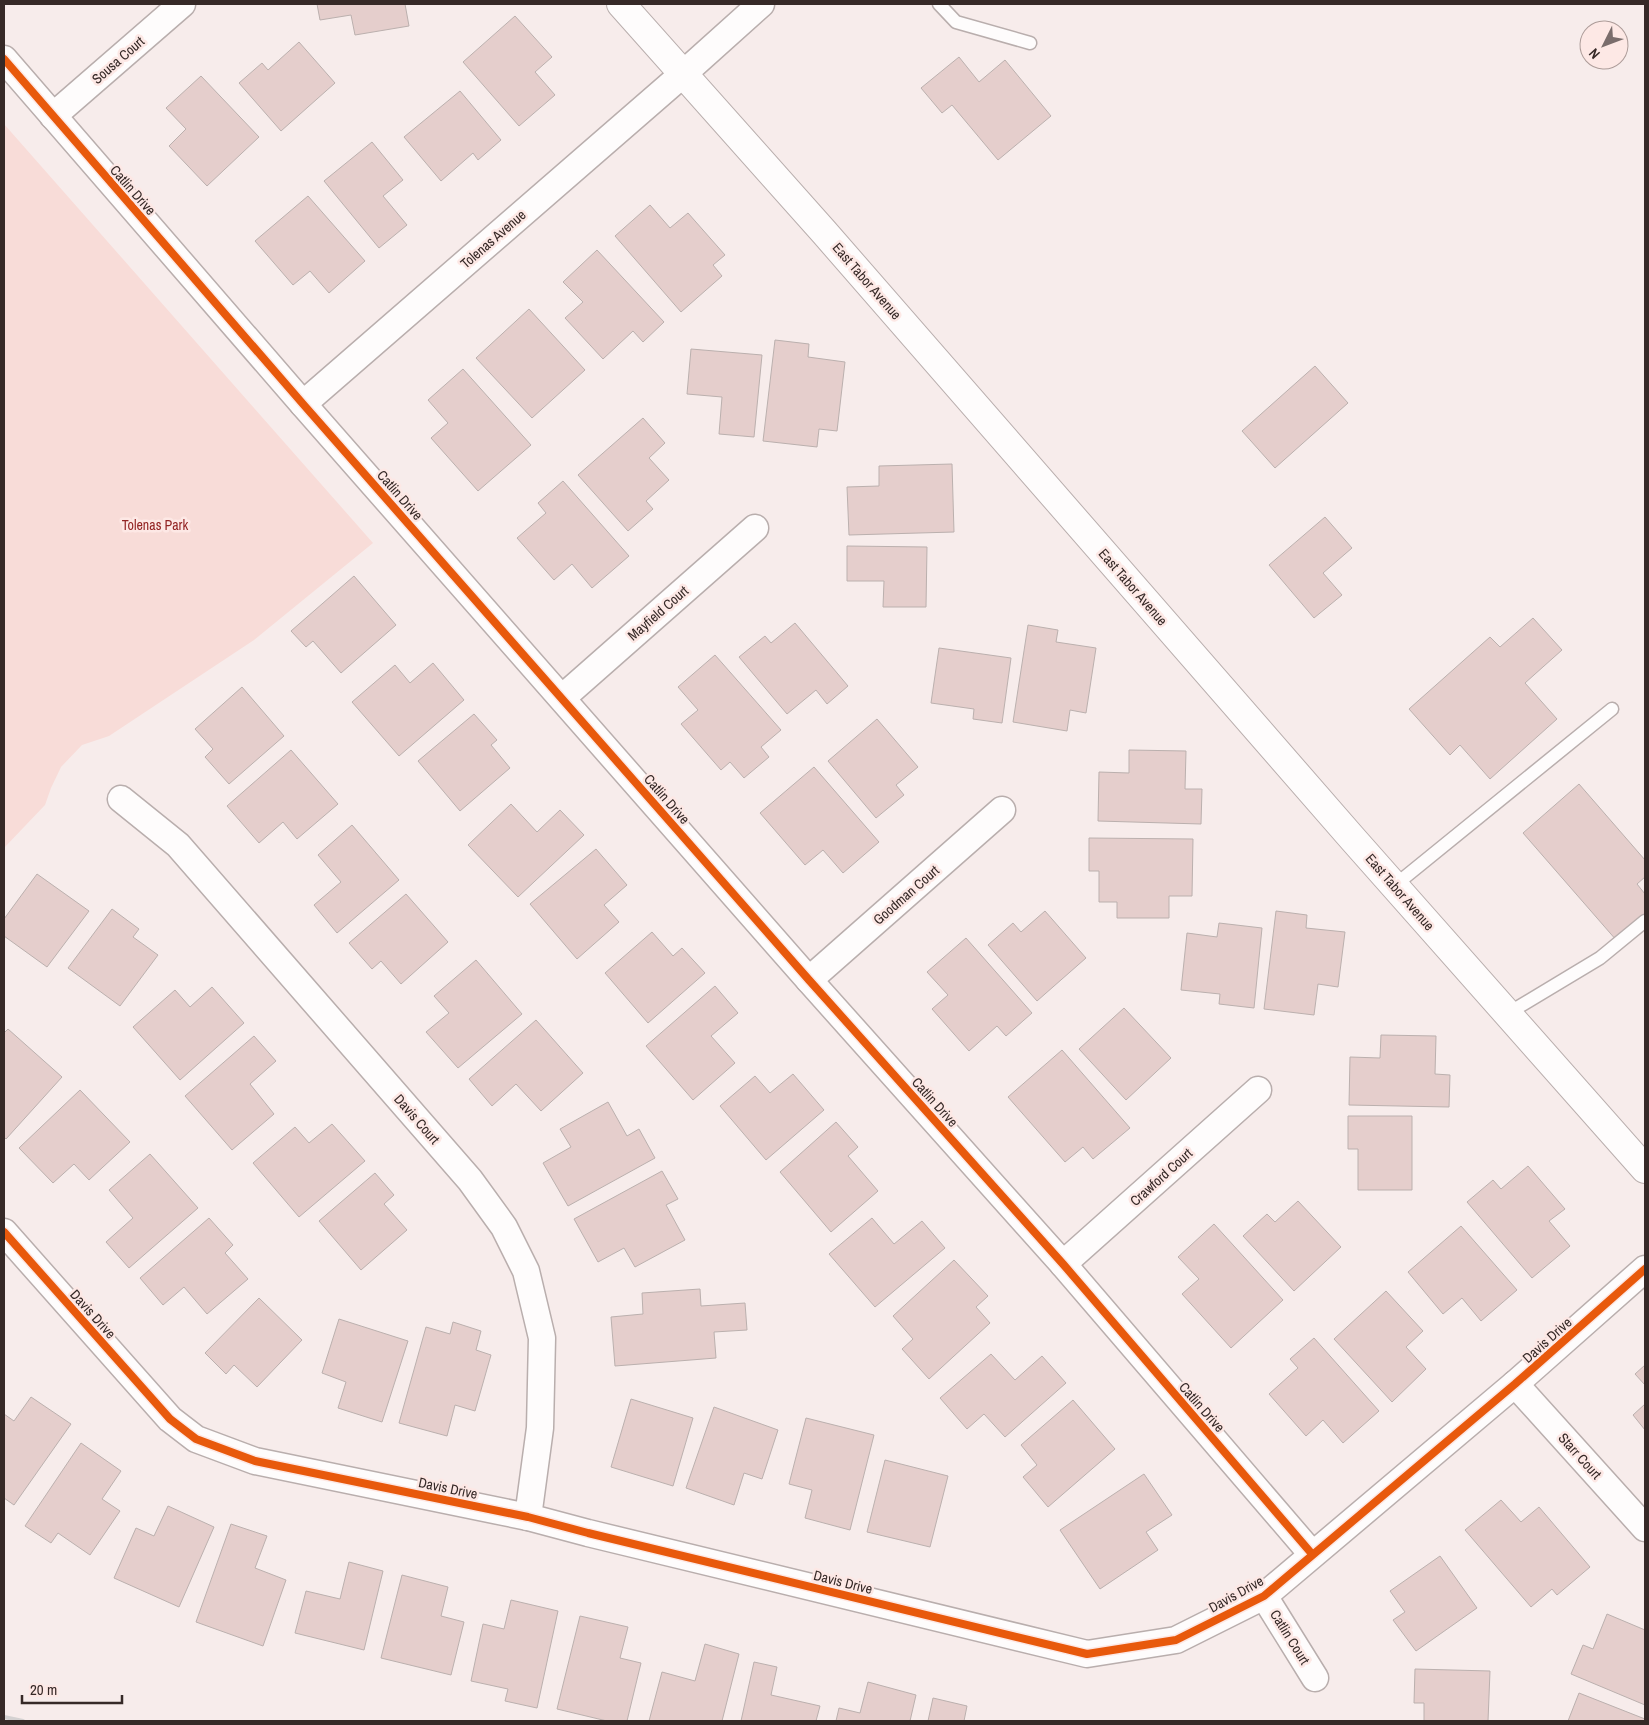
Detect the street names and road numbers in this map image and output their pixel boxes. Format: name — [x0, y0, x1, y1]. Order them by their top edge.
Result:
street label: Sousa Court — [88, 32, 148, 88]
street label: Catlin Drive — [106, 161, 160, 219]
street label: Tolenas Avenue — [457, 206, 529, 272]
street label: East Tabor Avenue — [829, 239, 905, 323]
street label: Catlin Drive — [373, 466, 427, 524]
street label: East Tabor Avenue — [1095, 545, 1171, 629]
street label: Mayfield Court — [624, 582, 692, 644]
street label: Catlin Drive — [640, 770, 694, 828]
street label: East Tabor Avenue — [1362, 850, 1438, 934]
street label: Goodman Court — [869, 861, 943, 929]
street label: Catlin Drive — [908, 1073, 962, 1131]
street label: Davis Court — [390, 1090, 444, 1148]
street label: Crawford Court — [1126, 1144, 1196, 1210]
street label: Davis Drive — [66, 1286, 120, 1342]
street label: Davis Drive — [1519, 1313, 1575, 1367]
street label: Catlin Drive — [1175, 1378, 1229, 1436]
street label: Starr Court — [1555, 1429, 1605, 1483]
street label: Davis Drive — [417, 1473, 479, 1503]
street label: Davis Drive — [812, 1566, 874, 1598]
street label: Davis Drive — [1205, 1572, 1267, 1616]
street label: Catlin Court — [1266, 1606, 1314, 1668]

